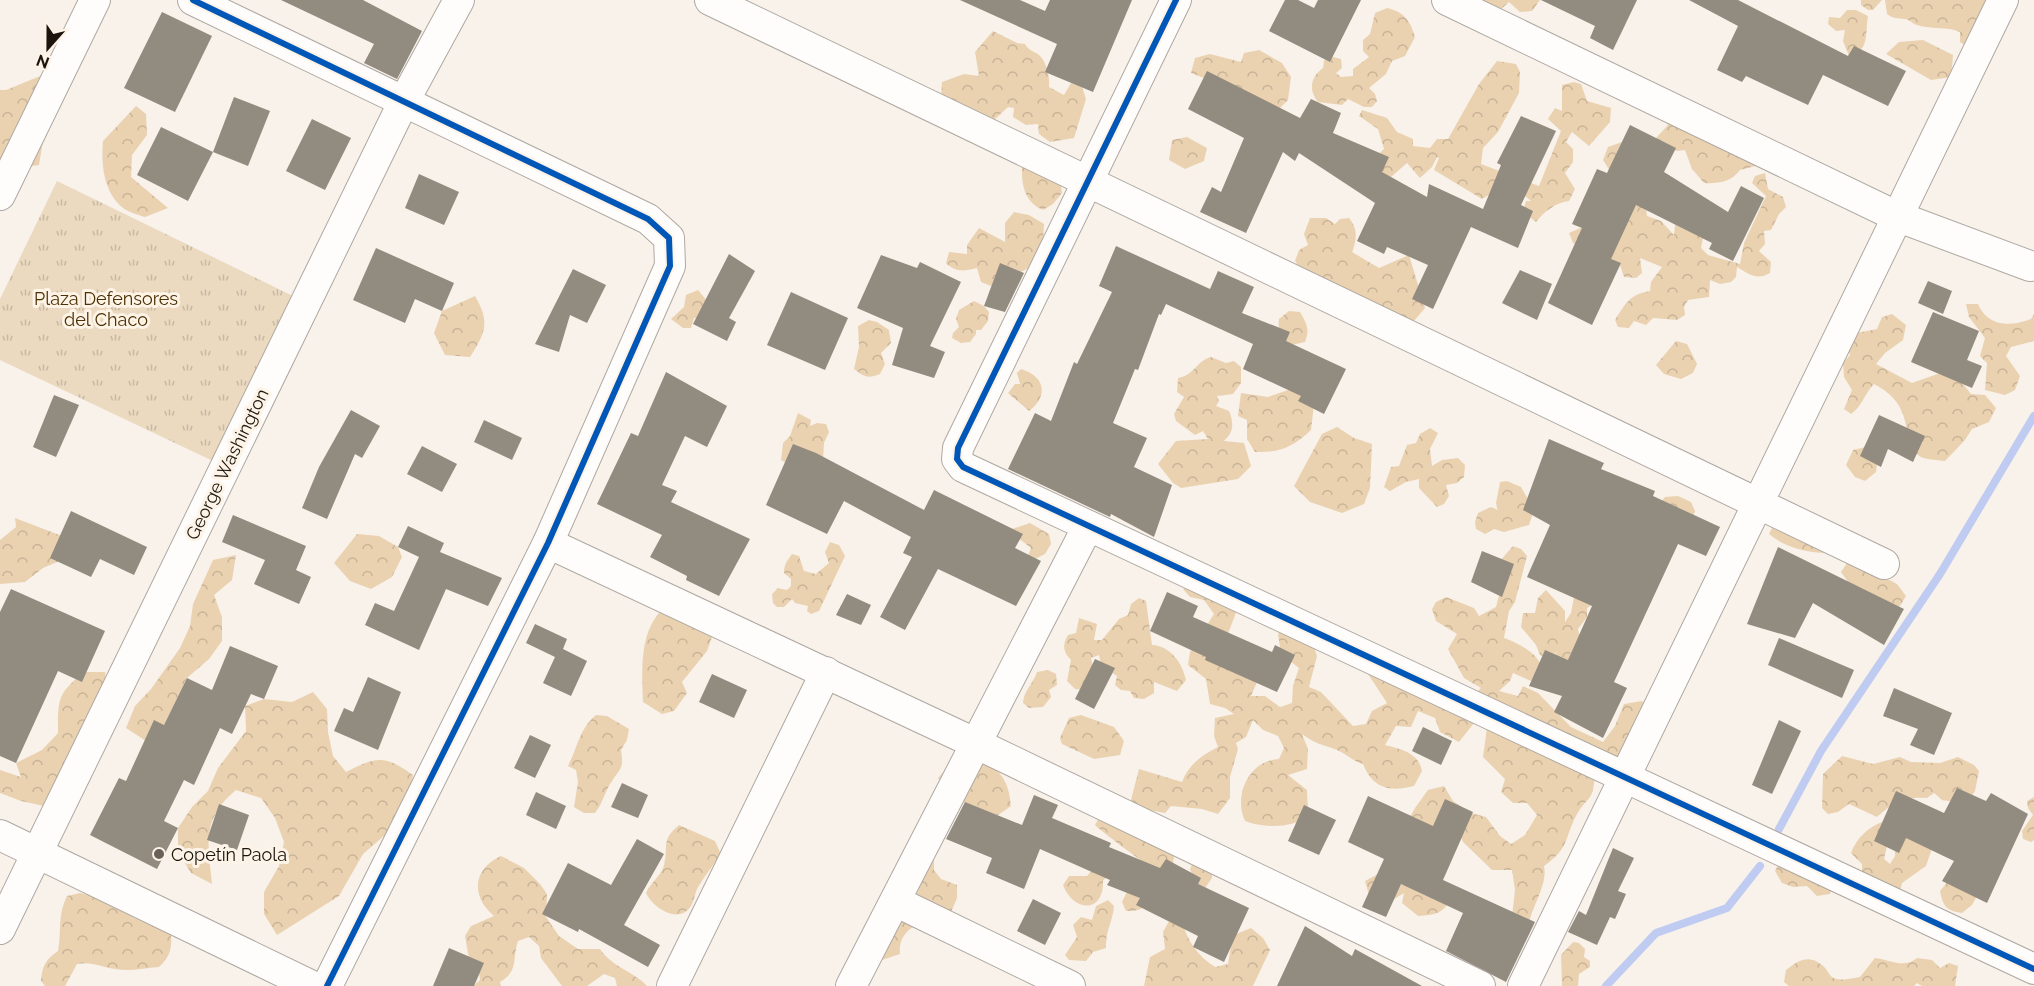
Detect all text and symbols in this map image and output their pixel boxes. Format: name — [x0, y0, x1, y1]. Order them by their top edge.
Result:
north arrow — [18, 18, 78, 78]
text: N — [34, 50, 52, 73]
park label: Plaza Defensores del Chaco — [34, 288, 178, 330]
street label: George Washington — [181, 385, 273, 543]
place label: Copetín Paola — [171, 844, 287, 865]
marker: Copetín Paola — [152, 847, 166, 861]

